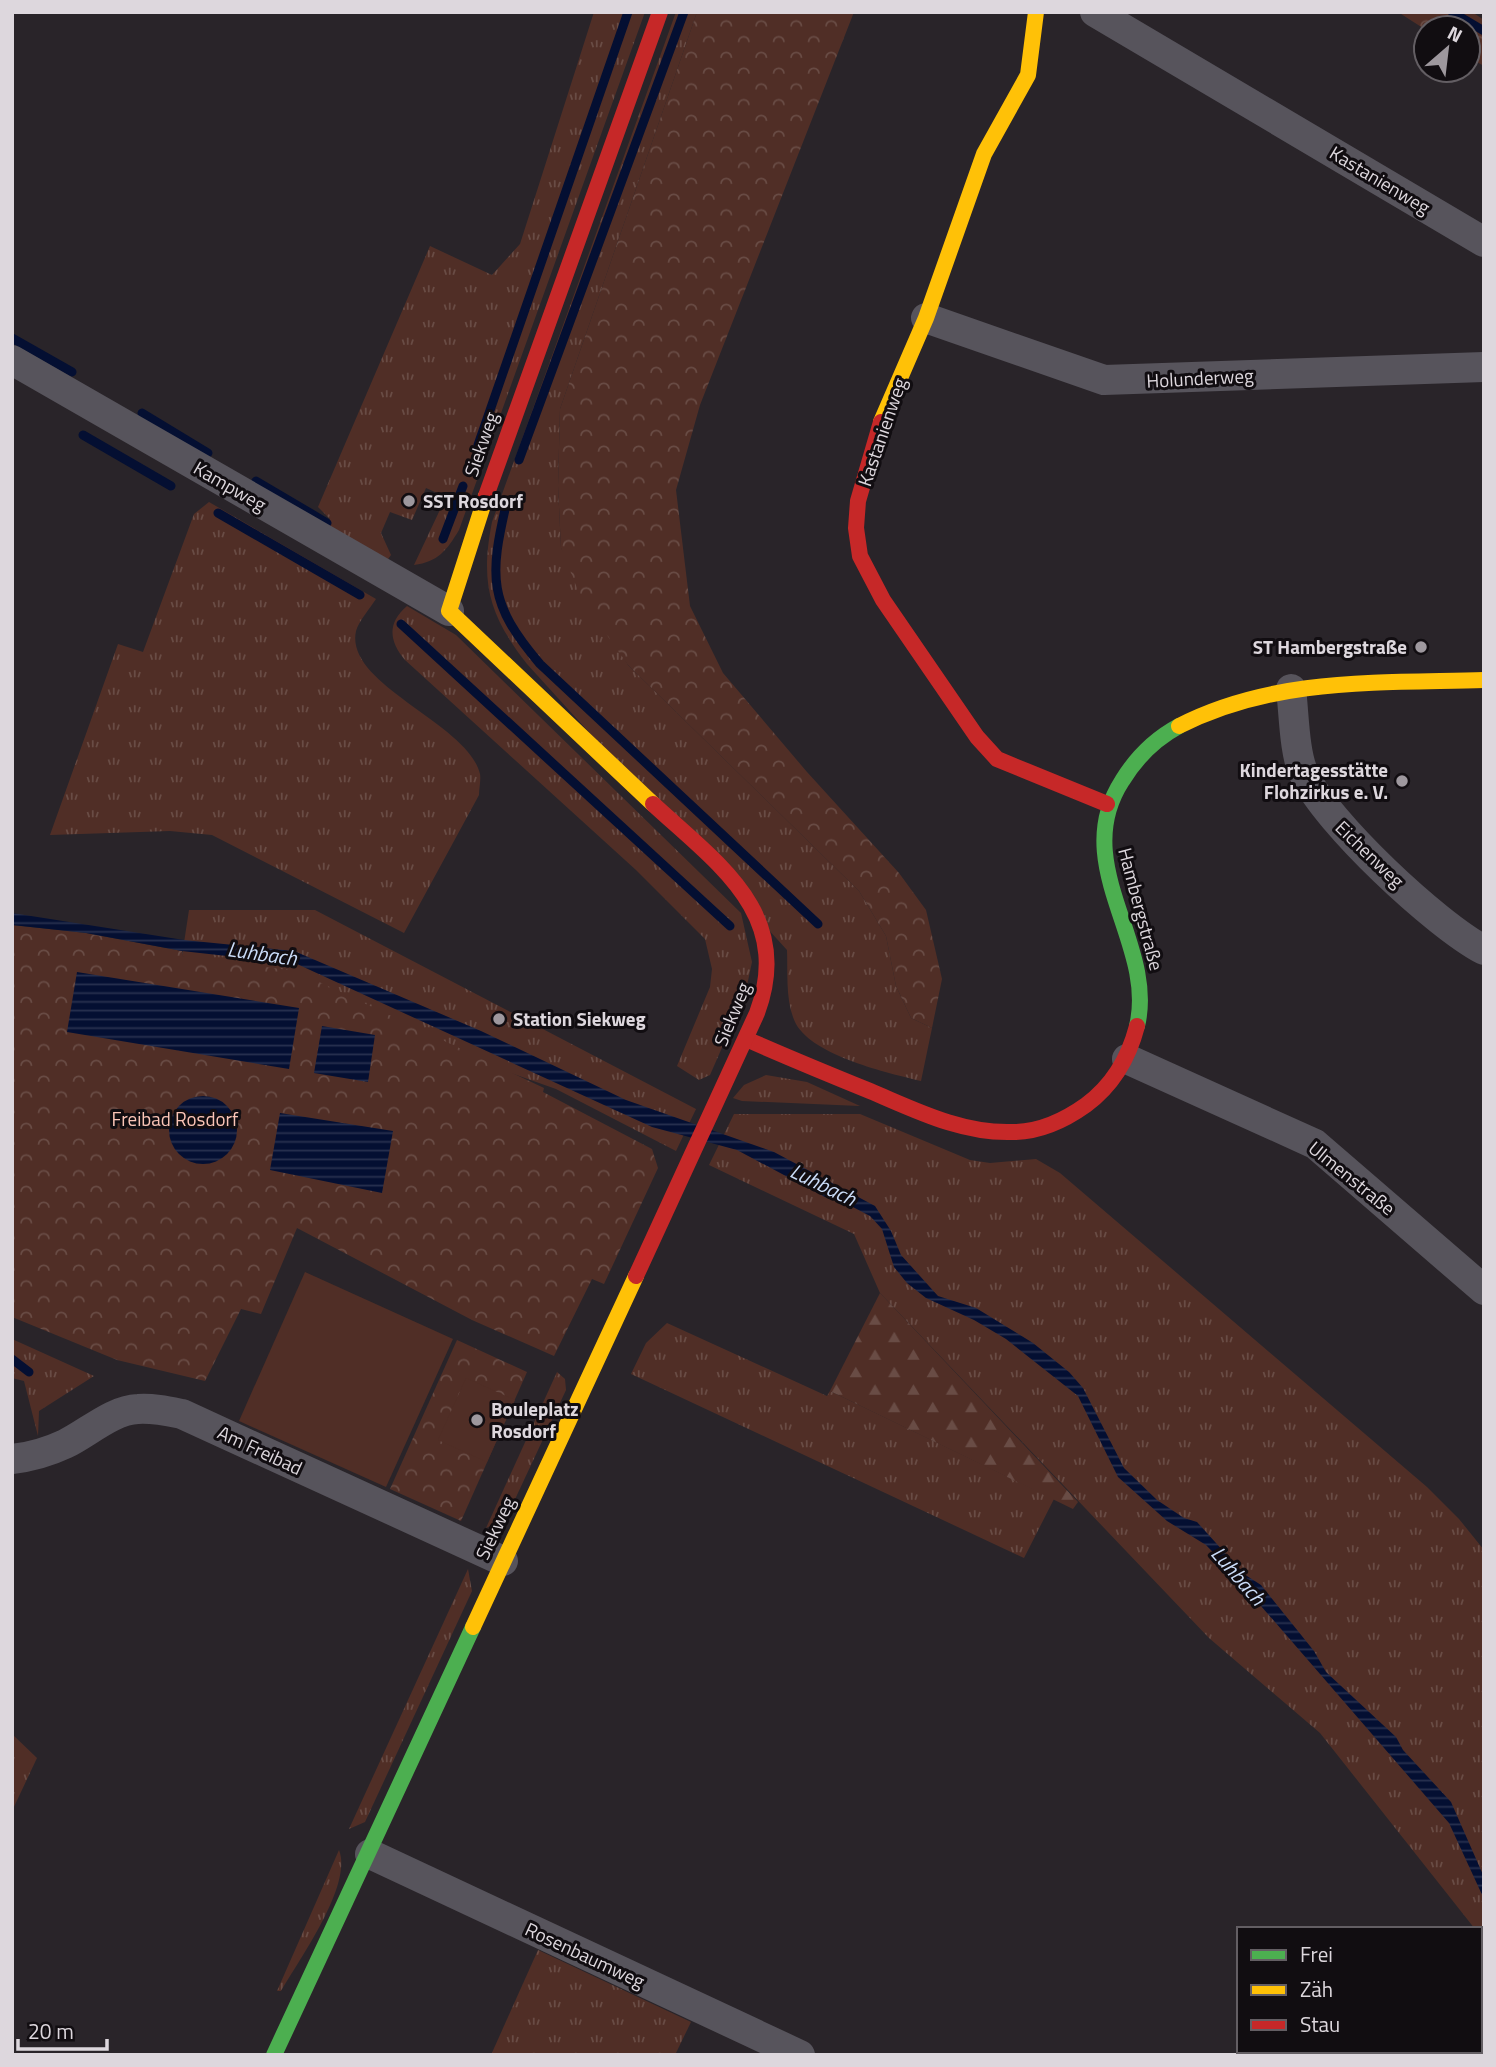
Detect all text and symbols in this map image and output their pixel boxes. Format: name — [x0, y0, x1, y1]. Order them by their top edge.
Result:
north arrow — [1412, 14, 1482, 84]
text: N — [1443, 18, 1468, 49]
street label: Kastanienweg — [1324, 138, 1436, 221]
street label: Holunderweg — [1146, 360, 1255, 395]
street label: Kastanienweg — [849, 373, 914, 490]
street label: Siekweg — [456, 407, 505, 480]
street label: Kampweg — [188, 453, 272, 518]
place label: SST Rosdorf — [423, 486, 523, 515]
marker: SST Rosdorf — [401, 493, 417, 509]
place label: ST Hambergstraße — [1253, 632, 1407, 661]
marker: ST Hambergstraße — [1413, 639, 1429, 655]
place label: Kindertagesstätte Flohzirkus e. V. — [1240, 755, 1388, 806]
marker: Kindertagesstätte Flohzirkus e. V. — [1394, 773, 1410, 789]
street label: Eichenweg — [1329, 813, 1412, 894]
street label: Hambergstraße — [1111, 844, 1172, 974]
water label: Luhbach — [225, 932, 299, 974]
street label: Siekweg — [706, 977, 758, 1050]
place label: Station Siekweg — [513, 1004, 646, 1033]
marker: Station Siekweg — [491, 1011, 507, 1027]
park label: Freibad Rosdorf — [112, 1104, 239, 1133]
street label: Ulmenstraße — [1303, 1133, 1402, 1222]
water label: Luhbach — [785, 1154, 862, 1214]
place label: Bouleplatz Rosdorf — [491, 1394, 579, 1445]
marker: Bouleplatz Rosdorf — [469, 1412, 485, 1428]
street label: Am Freibad — [213, 1417, 307, 1482]
street label: Siekweg — [467, 1491, 522, 1564]
water label: Luhbach — [1204, 1539, 1274, 1613]
street label: Rosenbaumweg — [520, 1914, 650, 1995]
legend — [1237, 1927, 1482, 2053]
text: Frei — [1300, 1938, 1333, 1970]
text: Zäh — [1300, 1973, 1333, 2005]
scale bar — [18, 2008, 107, 2052]
text: Stau — [1300, 2008, 1340, 2040]
text: 20 m — [28, 2015, 74, 2047]

